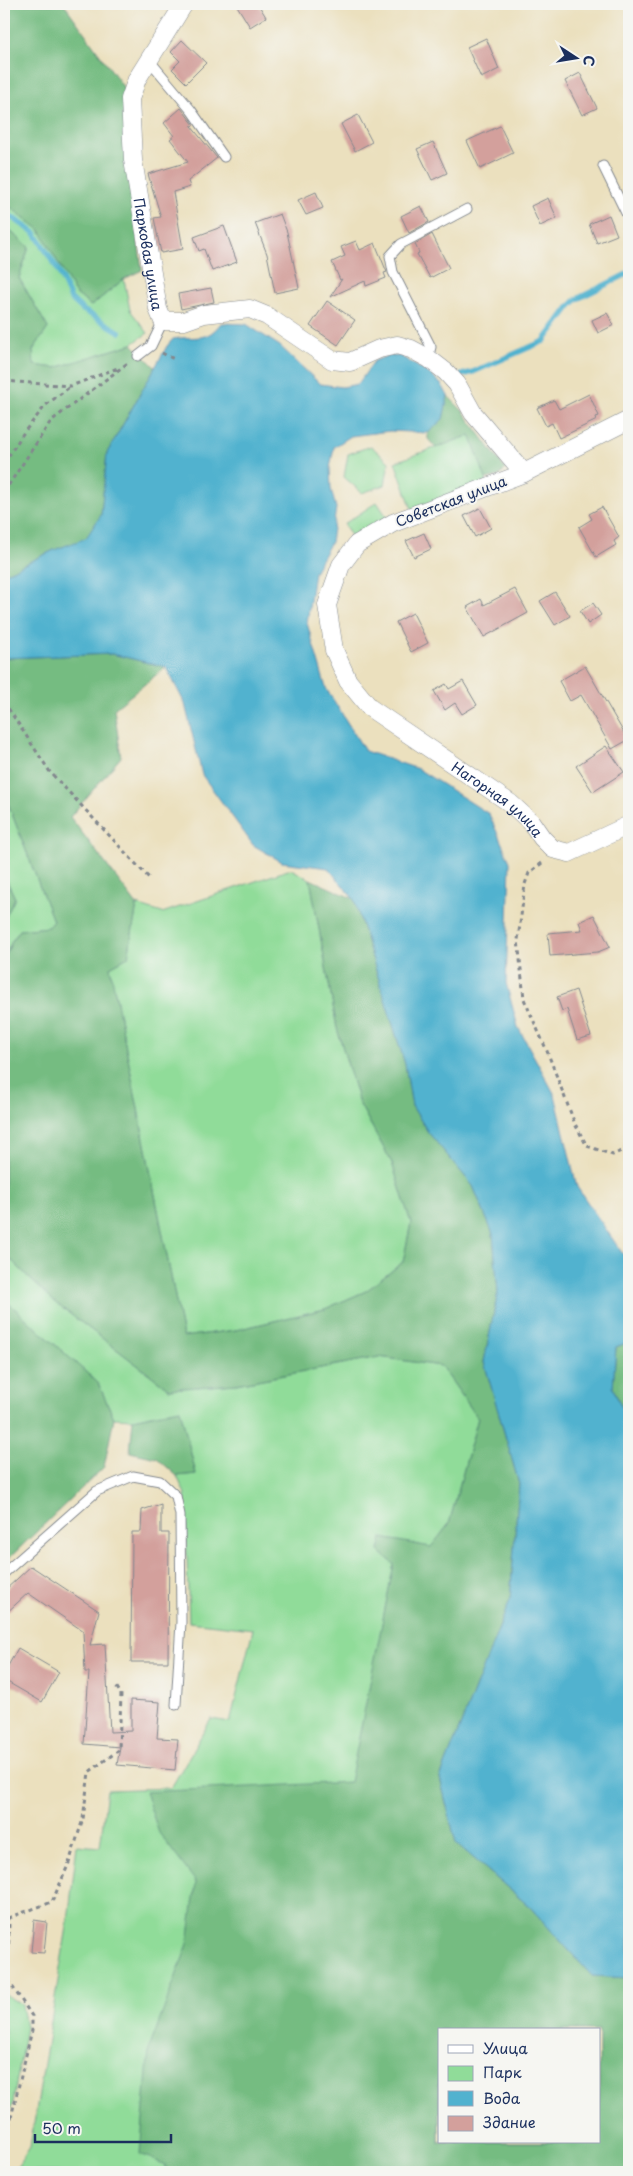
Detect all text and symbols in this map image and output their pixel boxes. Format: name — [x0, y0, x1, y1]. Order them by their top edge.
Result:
north arrow — [550, 32, 600, 82]
text: С — [578, 53, 601, 68]
street label: Парковая улица — [129, 196, 169, 312]
street label: Советская улица — [392, 470, 510, 532]
street label: Нагорная улица — [448, 756, 549, 841]
legend — [438, 2028, 600, 2144]
text: Улица — [483, 2036, 528, 2059]
text: Парк — [483, 2060, 522, 2083]
text: Вода — [483, 2086, 521, 2109]
text: Здание — [483, 2110, 536, 2133]
scale bar — [35, 2111, 171, 2143]
text: 50 m — [42, 2116, 81, 2139]

